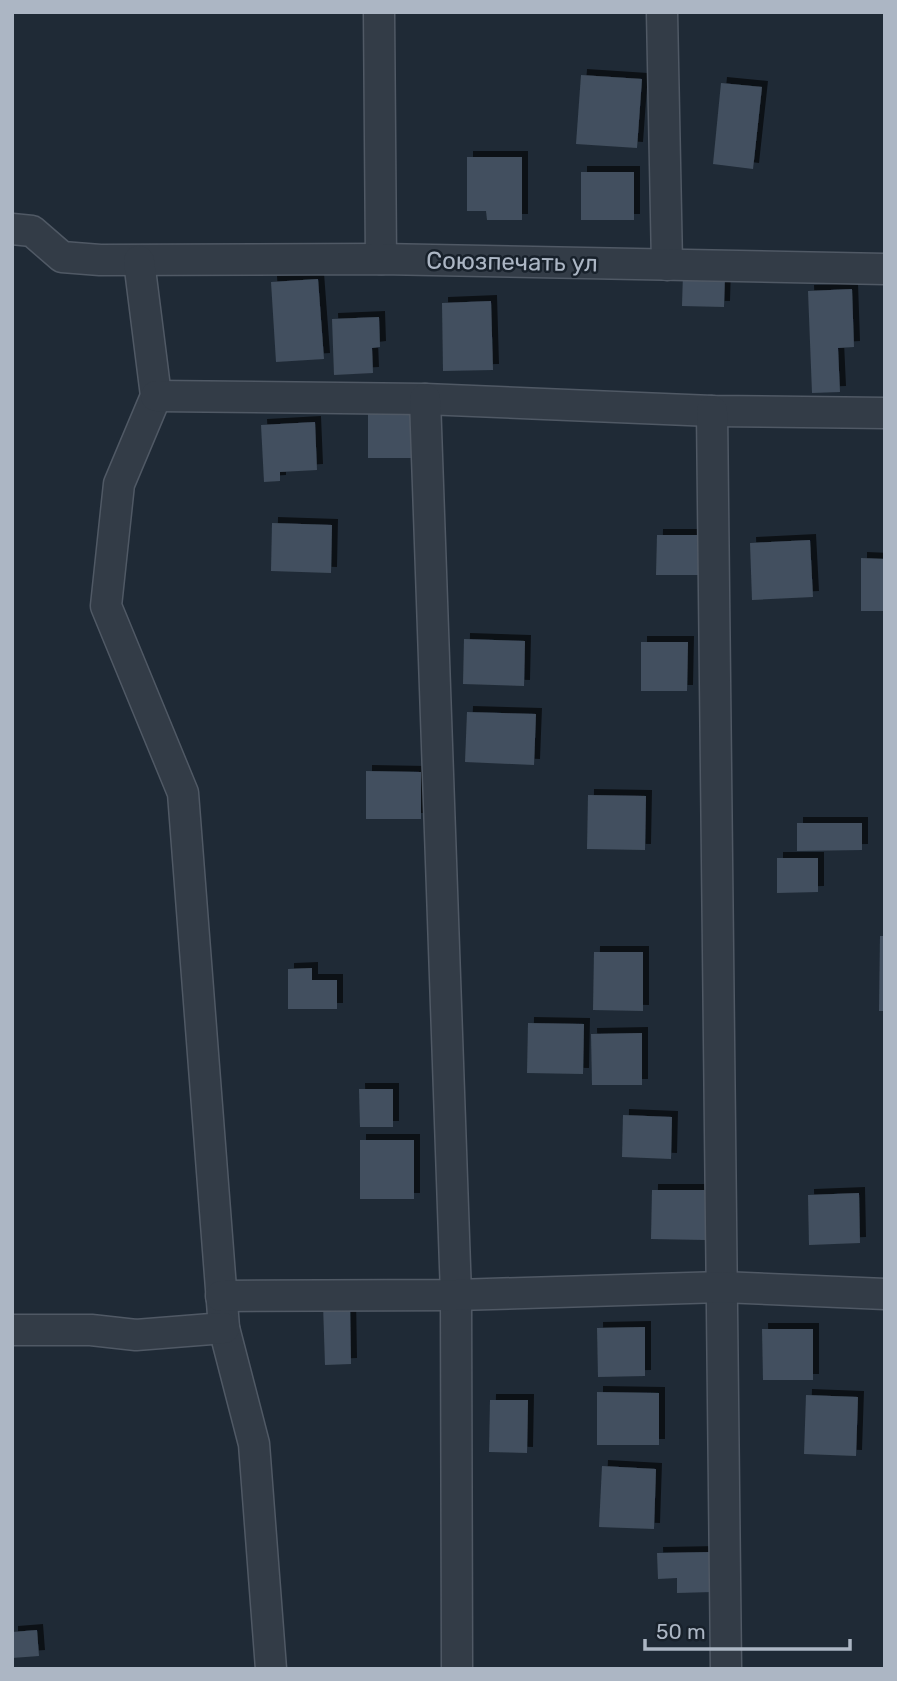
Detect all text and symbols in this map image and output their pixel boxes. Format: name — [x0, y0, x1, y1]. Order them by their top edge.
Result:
street label: Союзпечать ул — [426, 247, 598, 277]
scale bar — [645, 1608, 850, 1652]
text: 50 m — [656, 1619, 706, 1644]

